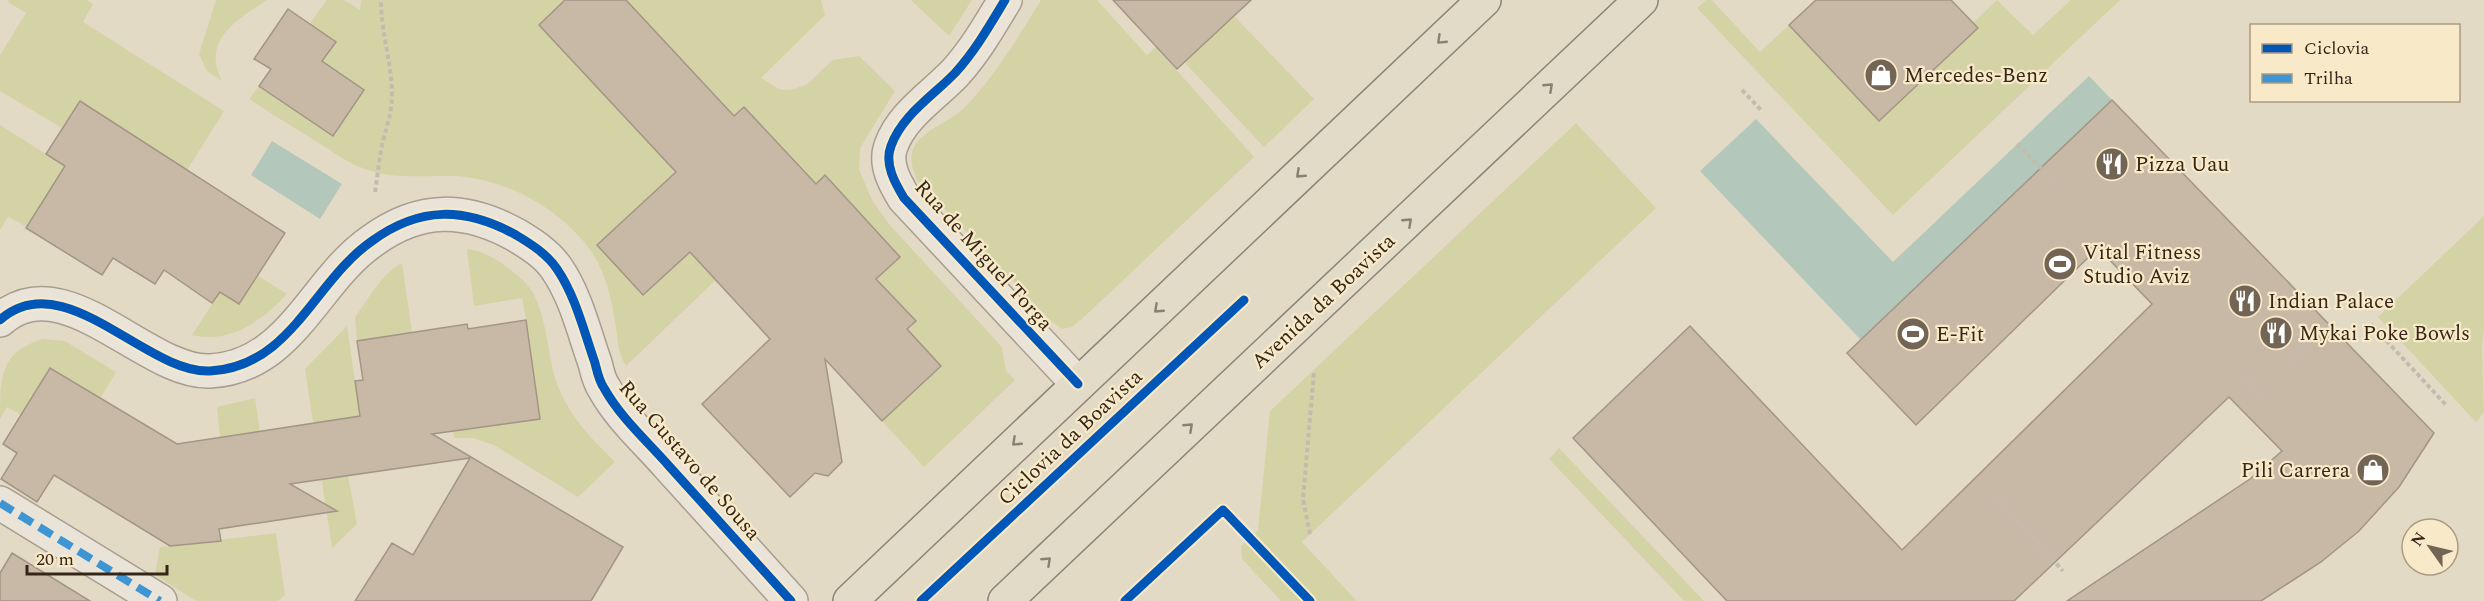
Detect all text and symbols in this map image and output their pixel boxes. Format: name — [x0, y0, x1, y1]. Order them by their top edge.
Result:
legend — [2250, 24, 2460, 102]
one-way arrow — [1438, 33, 1448, 44]
text: Ciclovia — [2304, 35, 2370, 62]
shop icon: Mercedes-Benz — [1863, 57, 1899, 93]
place label: Mercedes-Benz — [1904, 60, 2048, 92]
text: Trilha — [2304, 65, 2353, 92]
one-way arrow — [1542, 84, 1553, 95]
restaurant icon: Pizza Uau — [2094, 146, 2130, 182]
place label: Pizza Uau — [2135, 149, 2230, 181]
one-way arrow — [1296, 167, 1307, 178]
street label: Rua de Miguel Torga — [906, 173, 1061, 339]
one-way arrow — [1400, 218, 1411, 229]
street label: Avenida da Boavista — [1244, 226, 1404, 377]
place label: Vital Fitness Studio Aviz — [2083, 237, 2201, 293]
sports icon: Vital Fitness Studio Aviz — [2042, 246, 2078, 282]
restaurant icon: Indian Palace — [2227, 283, 2263, 319]
place label: Indian Palace — [2268, 286, 2394, 318]
one-way arrow — [1154, 301, 1165, 312]
restaurant icon: Mykai Poke Bowls — [2258, 315, 2294, 351]
sports icon: E-Fit — [1895, 316, 1931, 352]
place label: Mykai Poke Bowls — [2299, 318, 2470, 350]
place label: E-Fit — [1936, 319, 1984, 351]
street label: Ciclovia da Boavista — [991, 361, 1151, 513]
street label: Rua Gustavo de Sousa — [610, 373, 769, 548]
one-way arrow — [1181, 423, 1192, 434]
one-way arrow — [1013, 435, 1024, 446]
shop icon: Pili Carrera — [2355, 452, 2391, 488]
place label: Pili Carrera — [2241, 455, 2351, 487]
north arrow — [2400, 517, 2460, 577]
text: N — [2405, 527, 2432, 551]
scale bar — [27, 538, 166, 576]
text: 20 m — [36, 546, 74, 573]
one-way arrow — [1041, 557, 1051, 568]

